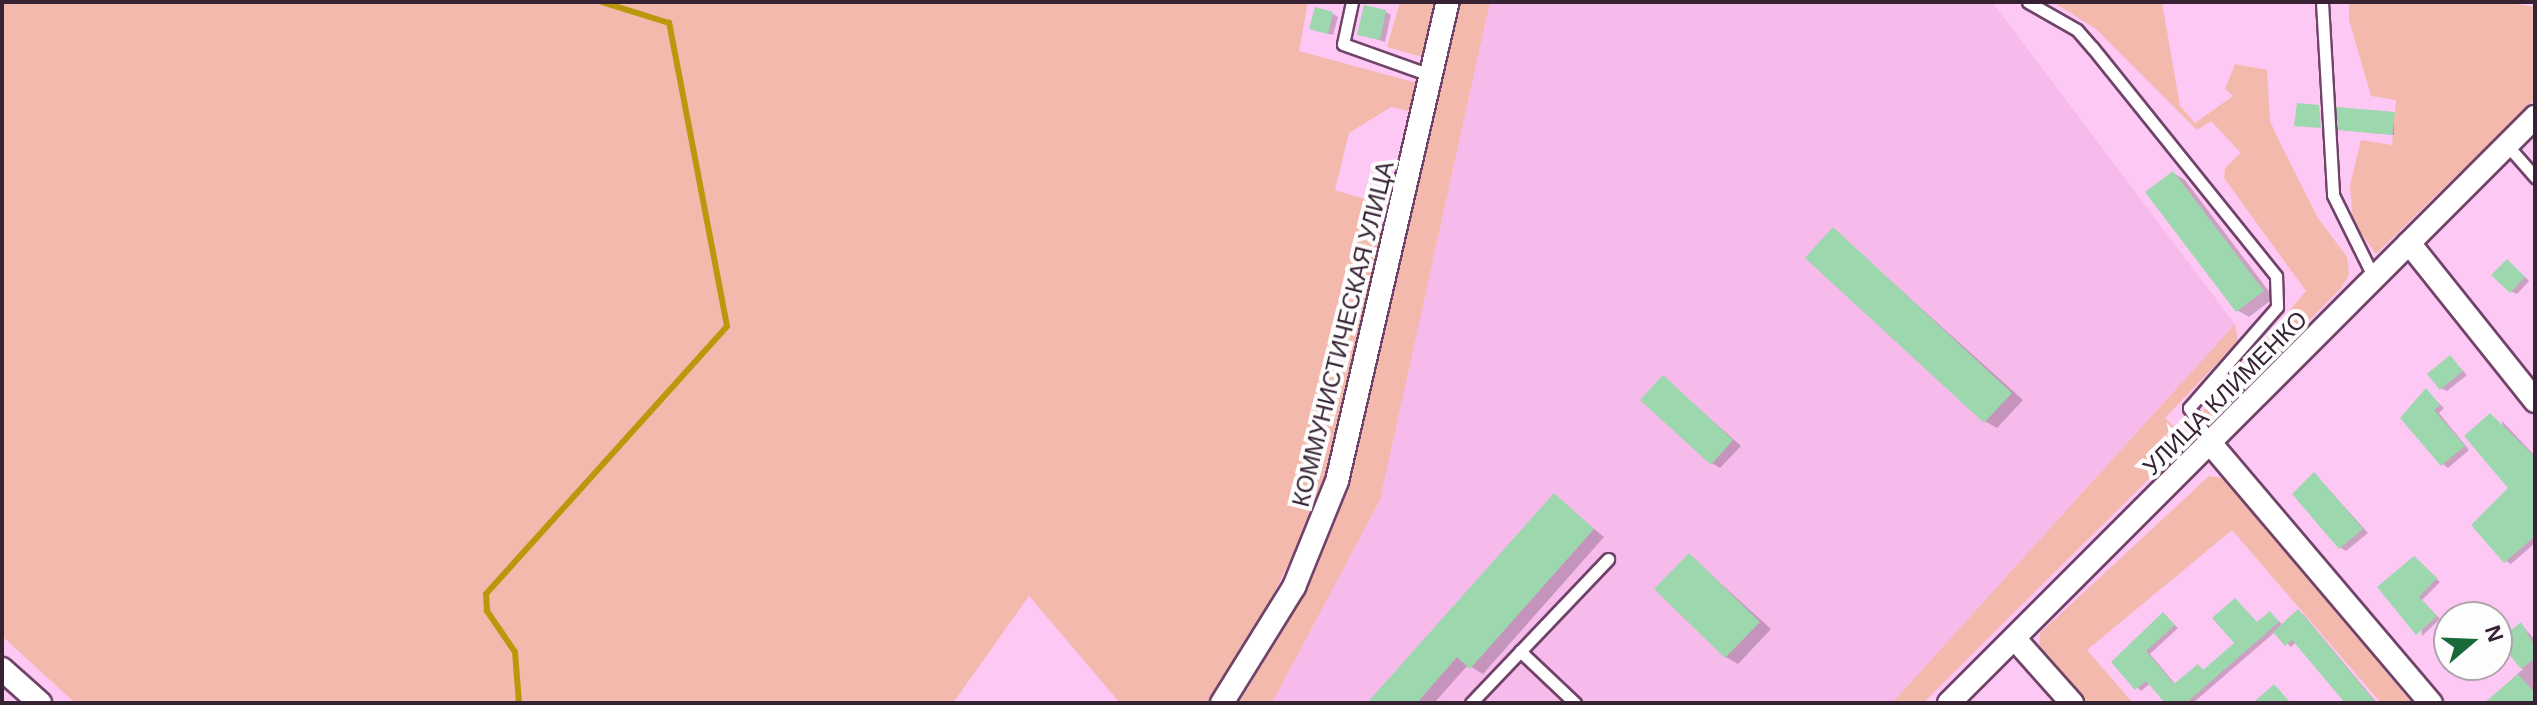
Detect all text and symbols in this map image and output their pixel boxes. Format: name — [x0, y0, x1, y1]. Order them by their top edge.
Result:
street label: КОММУНИСТИЧЕСКАЯ УЛИЦА — [1286, 158, 1400, 510]
street label: УЛИЦА КЛИМЕНКО — [2137, 305, 2313, 481]
north arrow — [2433, 601, 2513, 681]
text: N — [2480, 622, 2509, 645]

